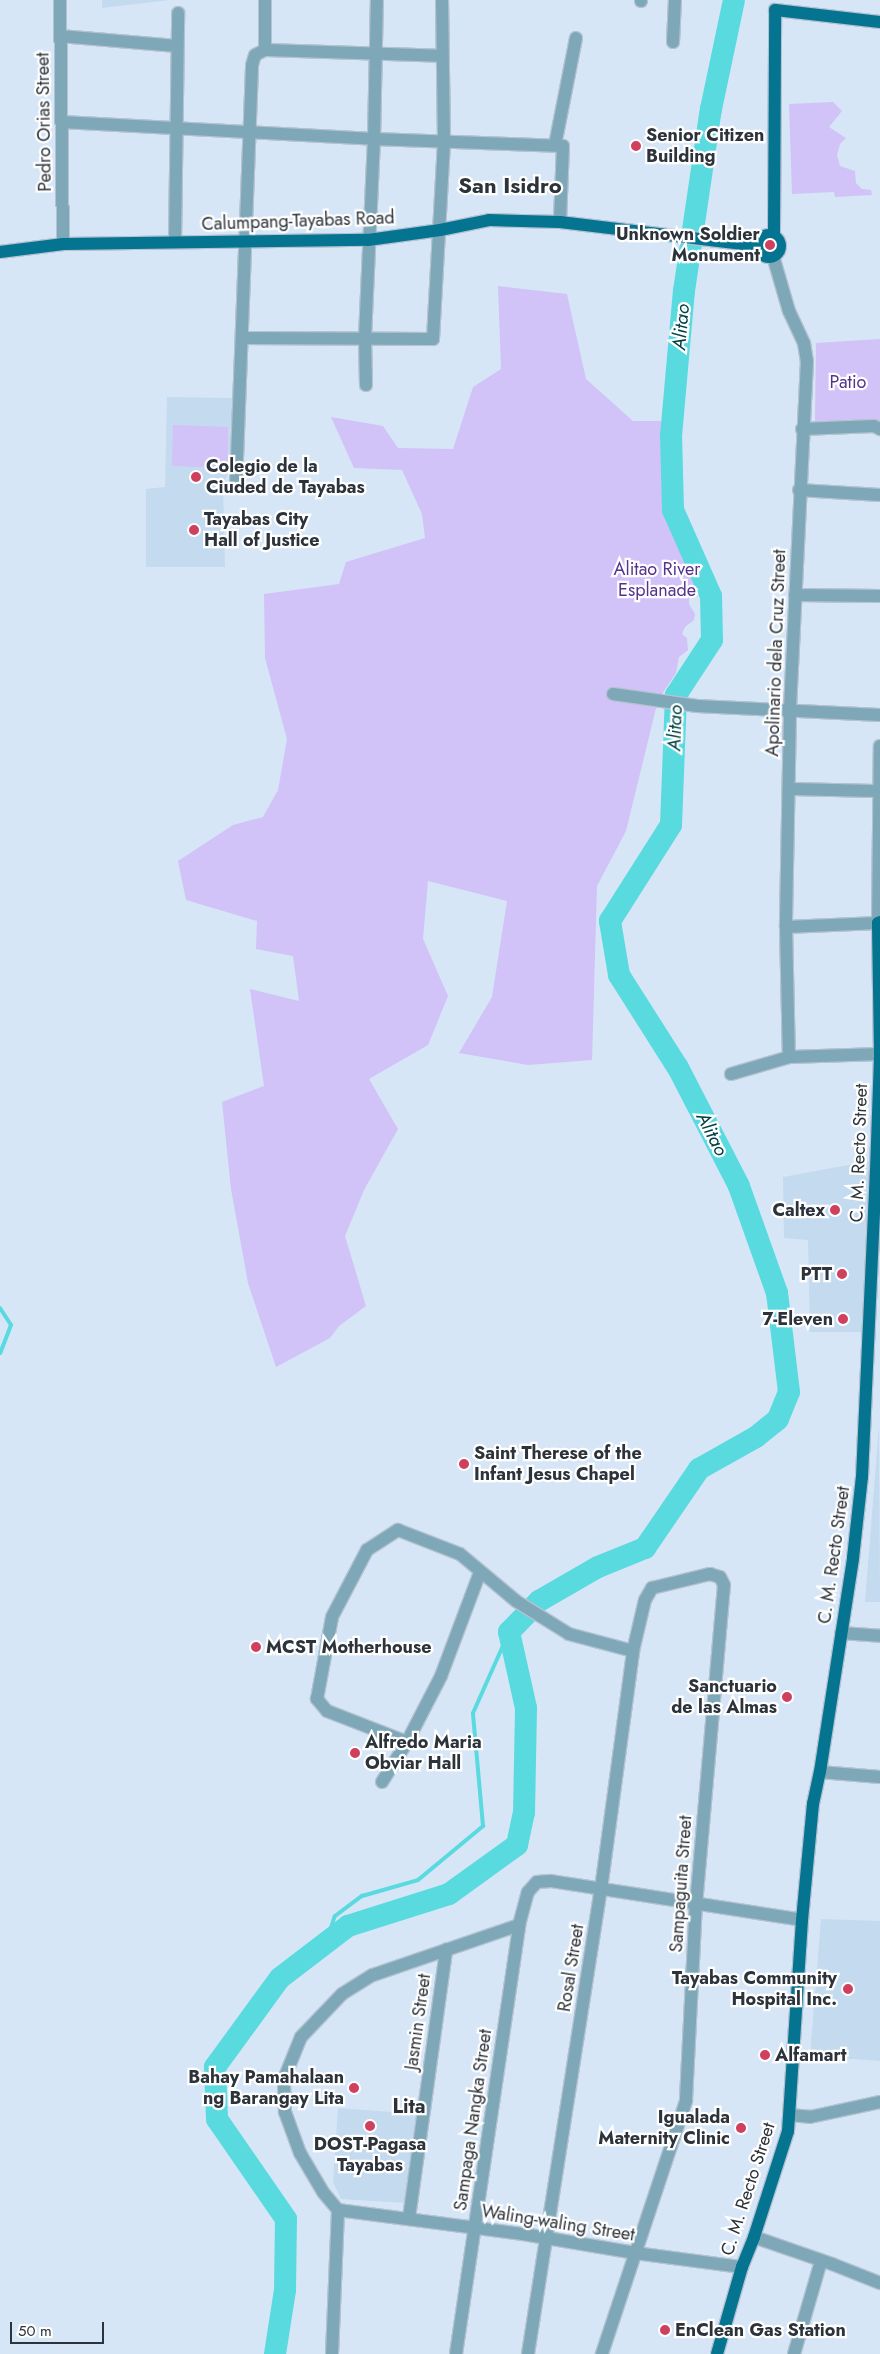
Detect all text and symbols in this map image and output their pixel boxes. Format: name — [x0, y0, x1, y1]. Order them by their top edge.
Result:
street label: Pedro Orias Street — [32, 52, 56, 192]
place label: Senior Citizen Building — [646, 125, 764, 168]
marker: Senior Citizen Building — [630, 140, 642, 152]
district label: San Isidro — [458, 173, 562, 199]
street label: Calumpang-Tayabas Road — [201, 207, 395, 235]
place label: Unknown Soldier Monument — [616, 224, 760, 266]
marker: Unknown Soldier Monument — [764, 239, 776, 251]
water label: Alitao — [668, 303, 694, 351]
park label: Patio — [830, 371, 866, 393]
place label: Colegio de la Ciuded de Tayabas — [206, 456, 365, 498]
marker: Colegio de la Ciuded de Tayabas — [190, 471, 202, 483]
place label: Tayabas City Hall of Justice — [204, 509, 320, 552]
marker: Tayabas City Hall of Justice — [188, 524, 200, 536]
street label: Apolinario dela Cruz Street — [762, 549, 790, 757]
park label: Alitao River Esplanade — [614, 559, 700, 602]
water label: Alitao — [663, 705, 687, 751]
street label: C. M. Recto Street — [846, 1083, 872, 1223]
water label: Alitao — [691, 1108, 733, 1160]
place label: Caltex — [772, 1199, 825, 1221]
marker: Caltex — [829, 1204, 841, 1216]
place label: PTT — [801, 1263, 832, 1285]
marker: PTT — [836, 1268, 848, 1280]
place label: 7-Eleven — [763, 1308, 833, 1330]
marker: 7-Eleven — [837, 1313, 849, 1325]
place label: Saint Therese of the Infant Jesus Chapel — [474, 1443, 642, 1486]
marker: Saint Therese of the Infant Jesus Chapel — [458, 1458, 470, 1470]
street label: C. M. Recto Street — [814, 1485, 854, 1625]
place label: MCST Motherhouse — [266, 1636, 431, 1658]
marker: MCST Motherhouse — [250, 1641, 262, 1653]
place label: Sanctuario de las Almas — [671, 1676, 777, 1718]
marker: Sanctuario de las Almas — [781, 1691, 793, 1703]
place label: Alfredo Maria Obviar Hall — [365, 1732, 482, 1775]
marker: Alfredo Maria Obviar Hall — [349, 1747, 361, 1759]
street label: Sampaguita Street — [665, 1815, 697, 1953]
street label: Rosal Street — [553, 1923, 589, 2013]
place label: Tayabas Community Hospital Inc. — [672, 1968, 837, 2010]
street label: Jasmin Street — [401, 1973, 435, 2071]
marker: Tayabas Community Hospital Inc. — [841, 1982, 855, 1996]
street label: Sampaga Nangka Street — [450, 2028, 496, 2212]
place label: Alfamart — [775, 2044, 847, 2066]
marker: Alfamart — [759, 2049, 771, 2061]
place label: Bahay Pamahalaan ng Barangay Lita — [188, 2067, 344, 2110]
marker: Bahay Pamahalaan ng Barangay Lita — [348, 2082, 360, 2094]
district label: Lita — [392, 2094, 426, 2118]
place label: Igualada Maternity Clinic — [598, 2107, 730, 2150]
marker: DOST-Pagasa Tayabas — [364, 2120, 376, 2132]
street label: C. M. Recto Street — [716, 2120, 780, 2258]
marker: Igualada Maternity Clinic — [734, 2121, 748, 2135]
place label: DOST-Pagasa Tayabas — [314, 2134, 426, 2176]
street label: Waling-waling Street — [480, 2200, 636, 2246]
scale bar — [12, 2312, 106, 2344]
place label: EnClean Gas Station — [675, 2319, 846, 2341]
text: 50 m — [18, 2320, 52, 2342]
marker: EnClean Gas Station — [659, 2324, 671, 2336]

